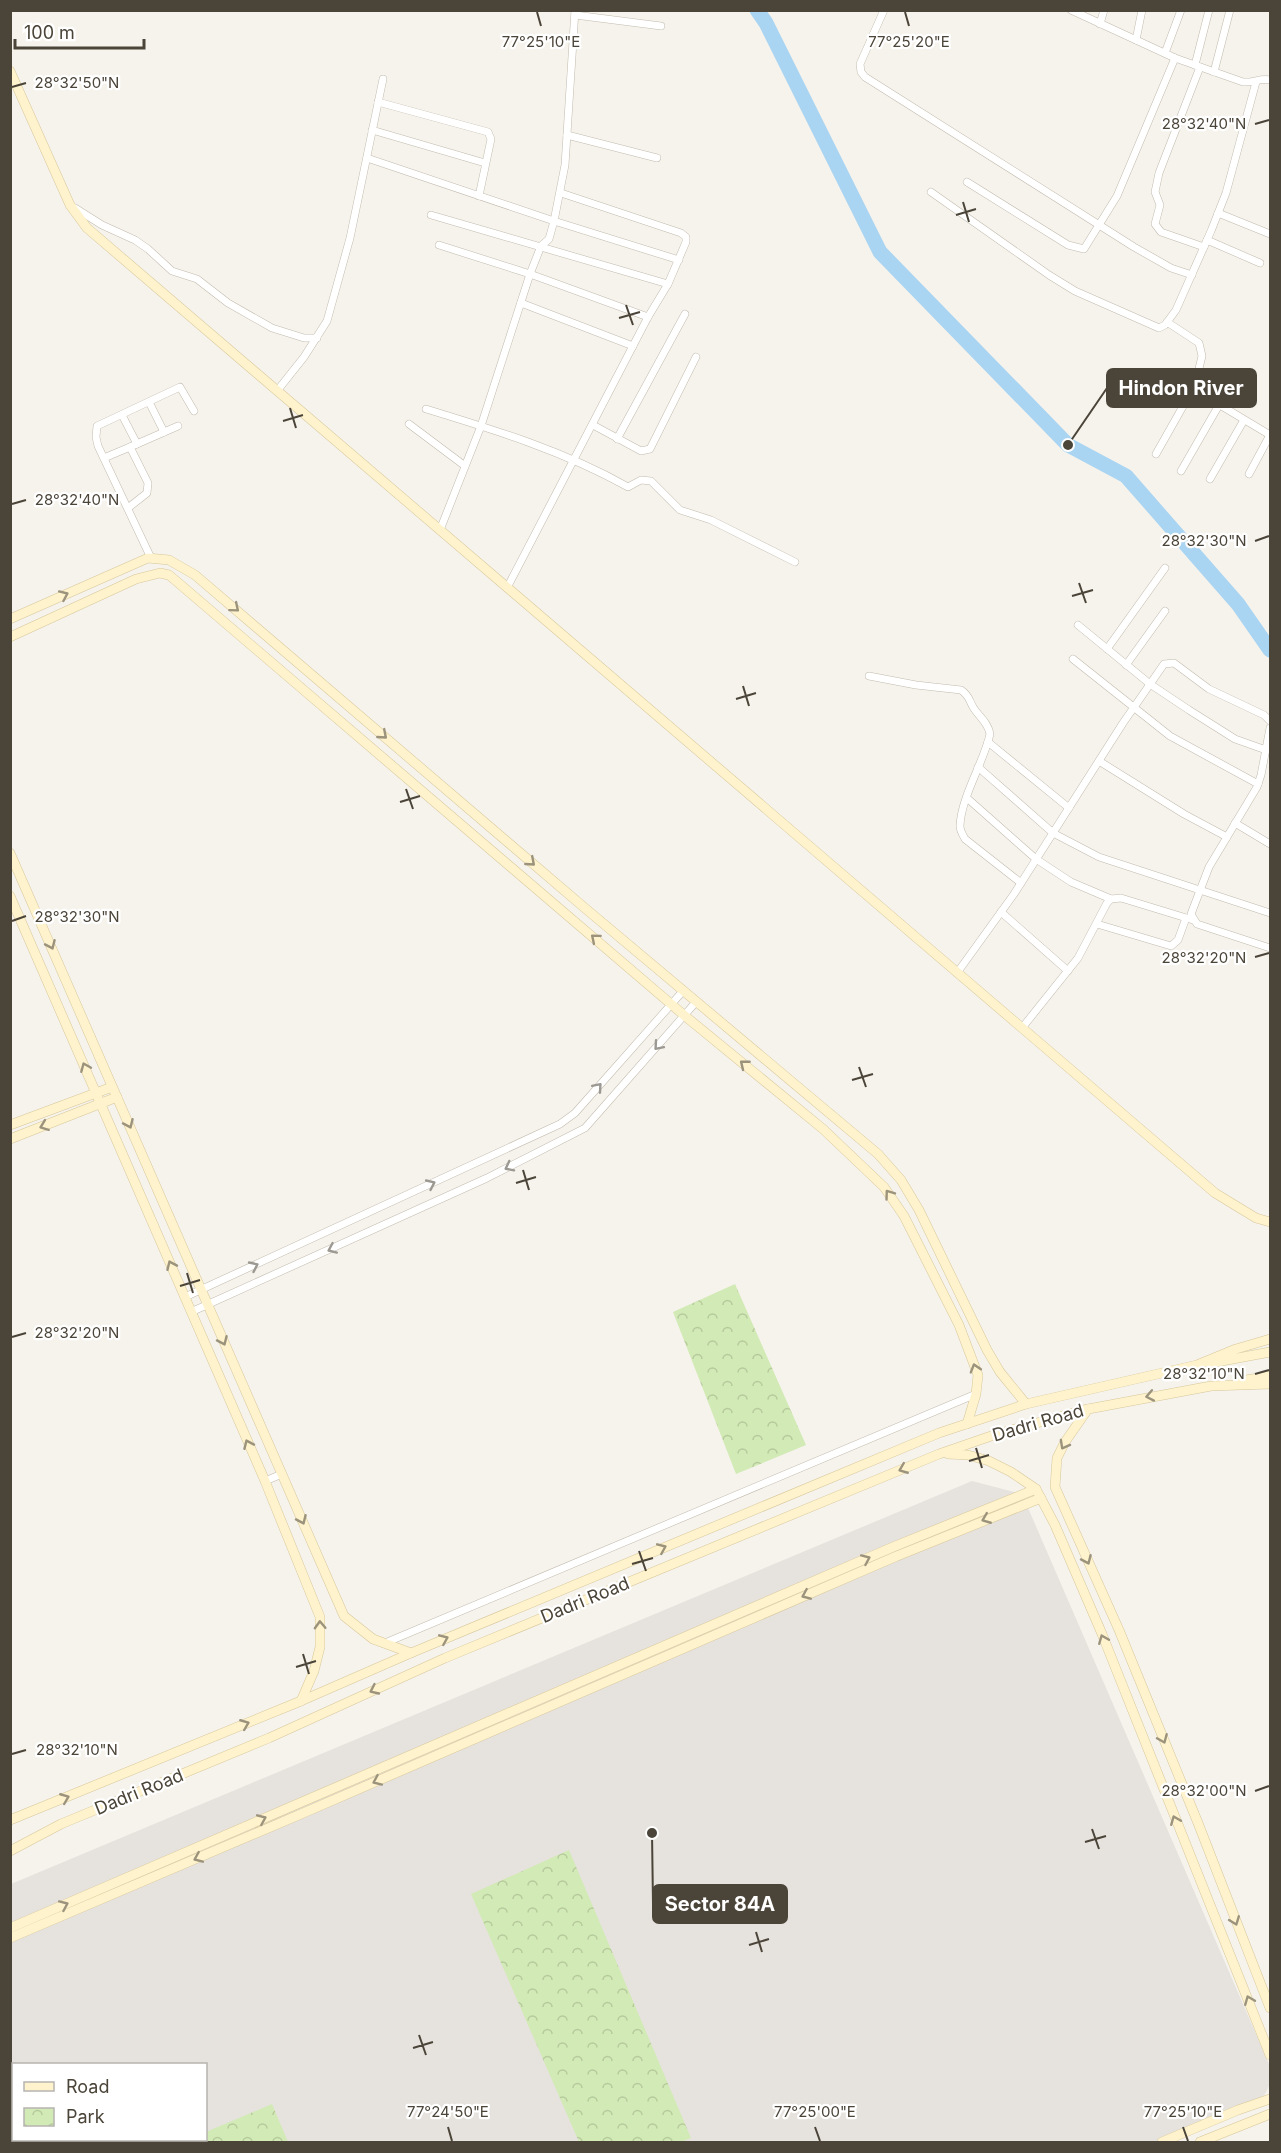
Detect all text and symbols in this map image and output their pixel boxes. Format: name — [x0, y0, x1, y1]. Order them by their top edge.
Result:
scale bar — [15, 12, 144, 50]
text: 100 m — [24, 22, 75, 43]
text: 77°25'10"E — [502, 32, 580, 51]
text: 77°25'20"E — [868, 32, 950, 51]
text: 28°32'50"N — [35, 73, 119, 92]
text: 28°32'40"N — [1162, 114, 1246, 133]
callout: Hindon River — [1107, 369, 1256, 407]
text: Hindon River — [1118, 376, 1244, 400]
text: 28°32'40"N — [35, 490, 119, 509]
text: 28°32'30"N — [1162, 531, 1246, 550]
one-way arrow — [58, 590, 69, 602]
one-way arrow — [228, 601, 239, 612]
one-way arrow — [376, 728, 387, 739]
one-way arrow — [524, 855, 535, 866]
text: 28°32'30"N — [35, 907, 119, 926]
one-way arrow — [591, 934, 602, 945]
one-way arrow — [43, 939, 55, 950]
text: 28°32'20"N — [1162, 948, 1246, 967]
one-way arrow — [654, 1040, 665, 1050]
one-way arrow — [740, 1060, 751, 1071]
one-way arrow — [80, 1063, 92, 1074]
one-way arrow — [591, 1083, 602, 1094]
one-way arrow — [121, 1117, 133, 1128]
one-way arrow — [40, 1119, 51, 1131]
one-way arrow — [505, 1160, 515, 1171]
one-way arrow — [425, 1179, 436, 1191]
one-way arrow — [885, 1189, 896, 1200]
one-way arrow — [327, 1241, 338, 1253]
one-way arrow — [166, 1261, 178, 1272]
one-way arrow — [248, 1261, 259, 1273]
text: 28°32'20"N — [35, 1323, 119, 1342]
one-way arrow — [216, 1335, 228, 1346]
one-way arrow — [970, 1363, 982, 1374]
text: 28°32'10"N — [1163, 1364, 1245, 1383]
one-way arrow — [1145, 1389, 1155, 1402]
street label: Dadri Road — [990, 1399, 1086, 1446]
one-way arrow — [1060, 1439, 1071, 1449]
one-way arrow — [244, 1440, 256, 1451]
one-way arrow — [898, 1461, 908, 1474]
one-way arrow — [981, 1512, 992, 1524]
one-way arrow — [295, 1513, 307, 1524]
one-way arrow — [656, 1543, 667, 1555]
one-way arrow — [1080, 1553, 1092, 1564]
one-way arrow — [859, 1554, 870, 1566]
street label: Dadri Road — [537, 1572, 632, 1627]
one-way arrow — [802, 1587, 813, 1599]
one-way arrow — [313, 1620, 326, 1629]
one-way arrow — [437, 1634, 448, 1646]
one-way arrow — [1098, 1634, 1110, 1645]
one-way arrow — [370, 1683, 381, 1695]
one-way arrow — [239, 1719, 250, 1731]
one-way arrow — [1156, 1733, 1168, 1744]
text: 28°32'10"N — [36, 1740, 118, 1759]
street label: Dadri Road — [91, 1764, 186, 1819]
one-way arrow — [372, 1773, 383, 1785]
text: 28°32'00"N — [1161, 1781, 1247, 1800]
one-way arrow — [58, 1793, 69, 1805]
one-way arrow — [256, 1814, 267, 1826]
one-way arrow — [1170, 1815, 1182, 1826]
one-way arrow — [193, 1850, 204, 1862]
callout: Sector 84A — [653, 1885, 787, 1923]
text: Sector 84A — [665, 1892, 775, 1916]
one-way arrow — [58, 1900, 69, 1912]
one-way arrow — [1228, 1914, 1240, 1925]
one-way arrow — [1244, 1996, 1256, 2007]
legend — [12, 2063, 207, 2141]
text: Road — [66, 2076, 109, 2097]
text: 77°24'50"E — [407, 2102, 489, 2121]
text: 77°25'00"E — [774, 2102, 856, 2121]
text: 77°25'10"E — [1144, 2102, 1222, 2121]
text: Park — [66, 2106, 105, 2127]

